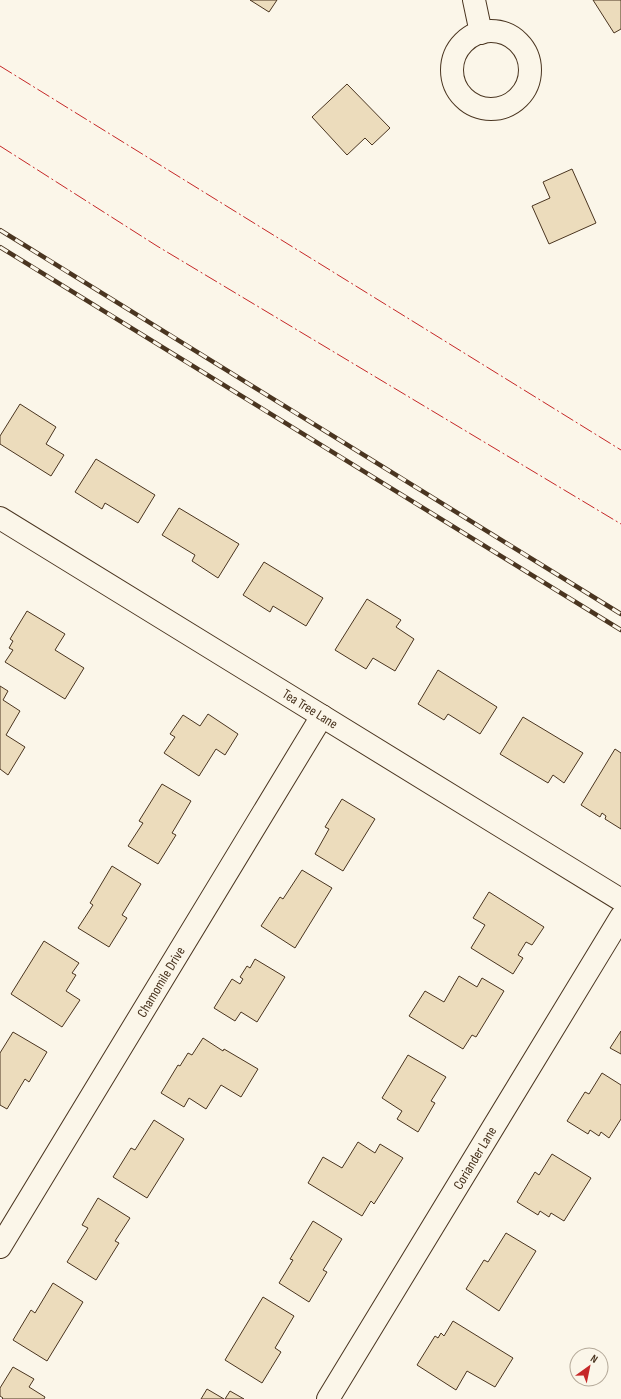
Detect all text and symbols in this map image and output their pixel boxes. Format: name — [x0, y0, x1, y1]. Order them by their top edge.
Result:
street label: Tea Tree Lane — [279, 685, 341, 733]
street label: Chamomile Drive — [133, 944, 189, 1020]
street label: Coriander Lane — [450, 1123, 500, 1193]
north arrow — [569, 1347, 609, 1387]
text: N — [588, 1352, 600, 1366]

